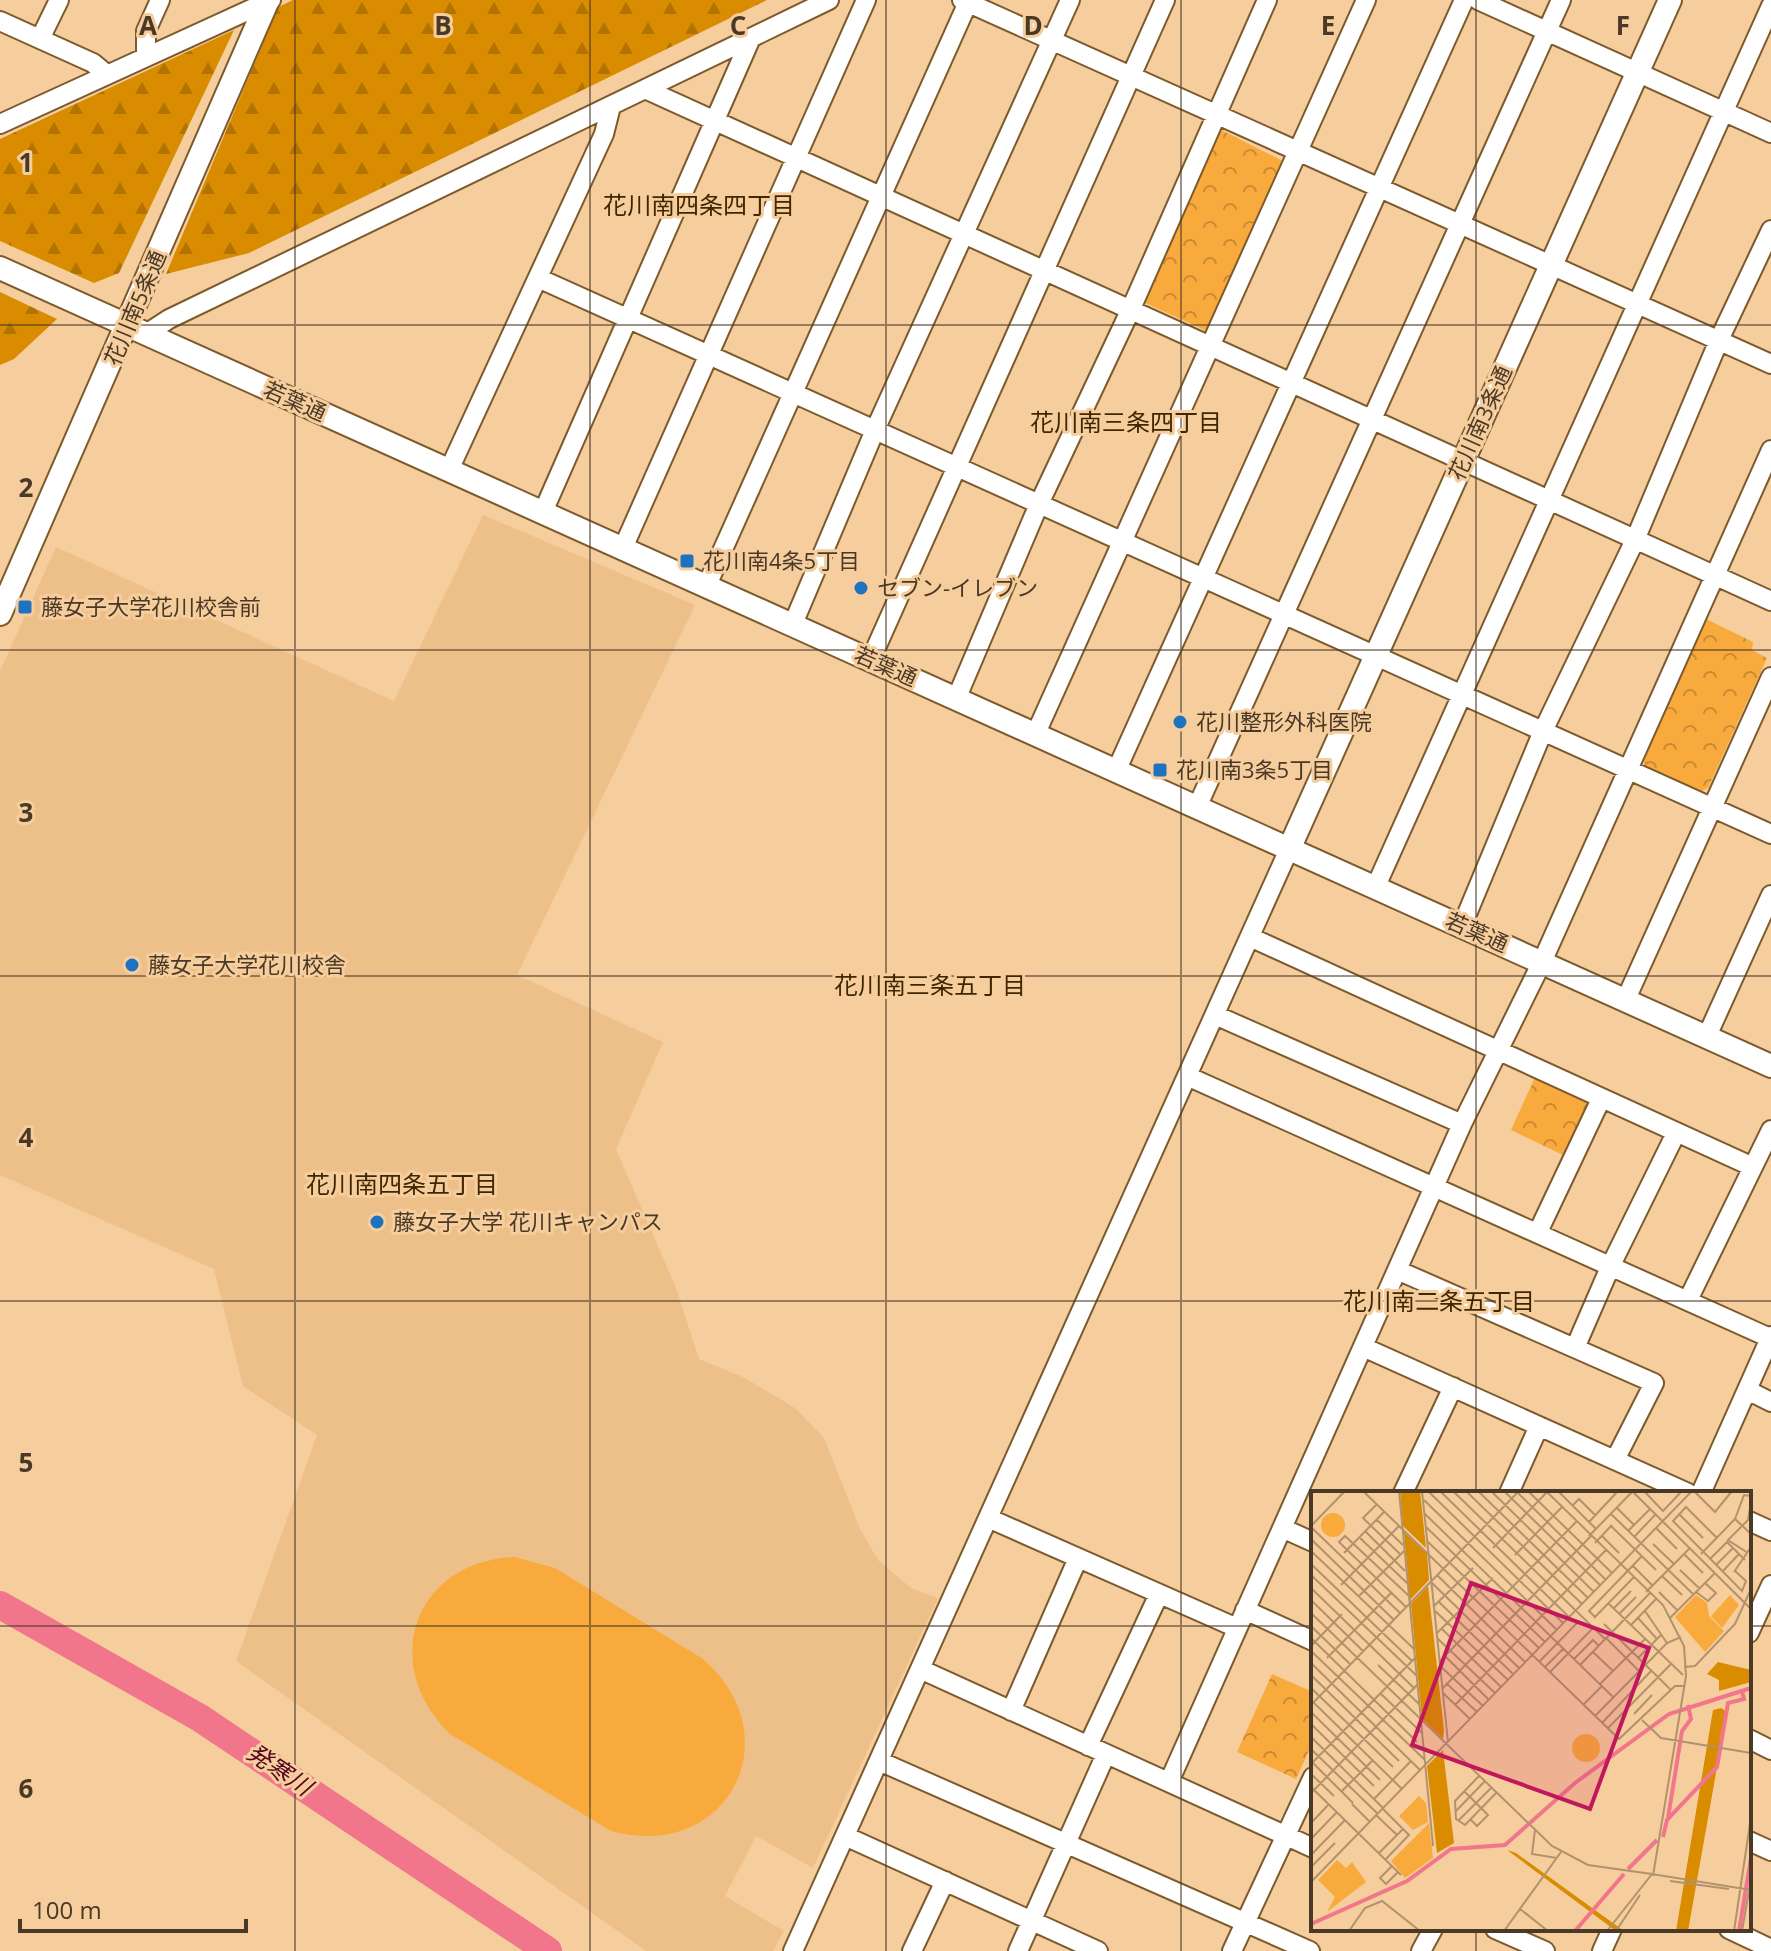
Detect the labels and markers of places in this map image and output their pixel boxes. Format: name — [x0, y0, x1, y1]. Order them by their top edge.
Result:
place label: 花川南4条5丁目 — [703, 545, 860, 575]
marker: 花川南4条5丁目 — [678, 552, 696, 570]
place label: セブン-イレブン — [877, 572, 1038, 602]
marker: セブン-イレブン — [852, 579, 870, 597]
place label: 藤女子大学花川校舎前 — [41, 591, 261, 621]
marker: 藤女子大学花川校舎前 — [16, 598, 34, 616]
place label: 花川整形外科医院 — [1196, 706, 1372, 736]
marker: 花川整形外科医院 — [1171, 713, 1189, 731]
place label: 花川南3条5丁目 — [1176, 754, 1333, 784]
marker: 花川南3条5丁目 — [1151, 761, 1169, 779]
place label: 藤女子大学花川校舎 — [148, 949, 346, 979]
marker: 藤女子大学花川校舎 — [123, 956, 141, 974]
place label: 藤女子大学 花川キャンパス — [393, 1206, 663, 1236]
marker: 藤女子大学 花川キャンパス — [368, 1213, 386, 1231]

